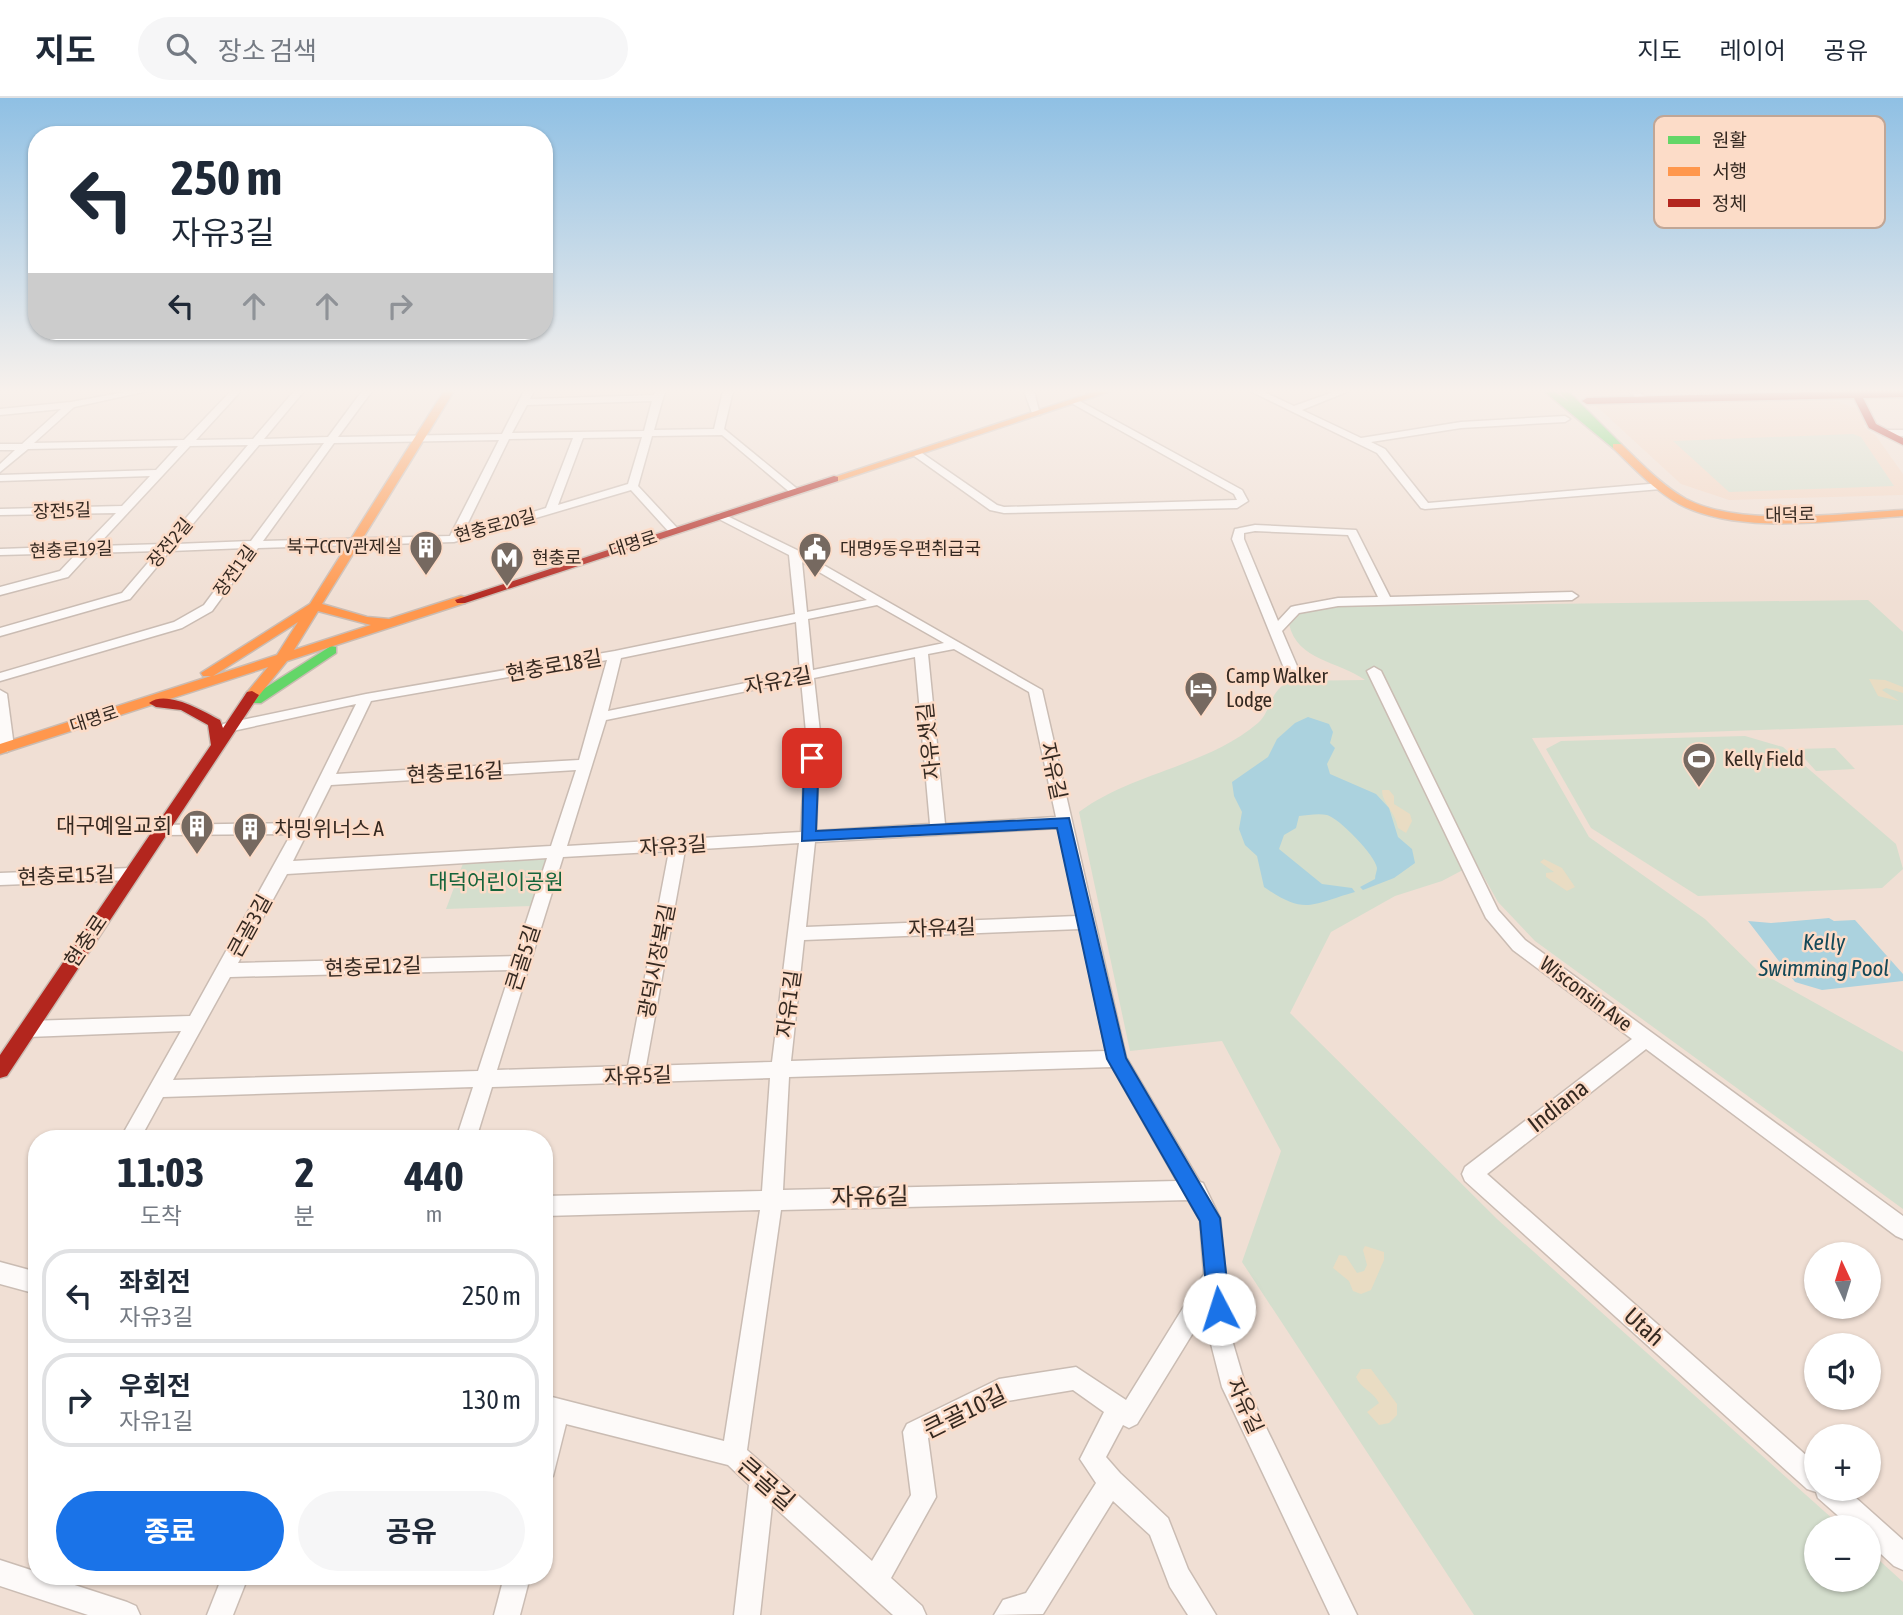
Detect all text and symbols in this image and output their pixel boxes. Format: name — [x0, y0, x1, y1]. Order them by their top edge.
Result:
search box — [138, 17, 628, 80]
icon: search — [162, 29, 200, 67]
text: 지도 — [35, 31, 96, 69]
text: 장소 검색 — [218, 36, 317, 66]
text: 지도 — [1637, 37, 1682, 64]
text: 레이어 — [1720, 37, 1786, 64]
text: 공유 — [1824, 37, 1868, 64]
legend — [1654, 116, 1885, 228]
text: 원활 — [1712, 129, 1747, 151]
text: 250 m — [171, 149, 282, 205]
icon: left — [56, 154, 147, 245]
text: 서행 — [1712, 160, 1747, 182]
text: 정체 — [1712, 192, 1747, 214]
text: 자유3길 — [171, 214, 274, 251]
icon: left — [162, 287, 200, 325]
icon: ahead — [235, 287, 273, 325]
icon: ahead — [308, 287, 346, 325]
icon: right — [381, 287, 419, 325]
street label: 장전5길 — [33, 499, 91, 522]
street label: 대덕로 — [1765, 504, 1815, 525]
street label: 현충로20길 — [452, 505, 538, 546]
street label: 장전2길 — [143, 514, 196, 572]
street label: 대명로 — [606, 526, 660, 561]
building icon: 북구CCTV관제실 — [407, 528, 445, 577]
public building icon: 대명9동우편취급국 — [796, 530, 834, 579]
place label: 북구CCTV관제실 — [287, 536, 402, 557]
street label: 현충로19길 — [29, 538, 113, 561]
place label: 대명9동우편취급국 — [840, 538, 981, 559]
metro station icon: 현충로 — [488, 539, 526, 588]
street label: 장전1길 — [209, 541, 260, 600]
place label: 현충로 — [532, 547, 582, 568]
street label: 현충로18길 — [504, 645, 604, 685]
street label: 자유2길 — [742, 662, 813, 698]
place label: Camp Walker Lodge — [1226, 663, 1328, 711]
hotel icon: Camp Walker Lodge — [1182, 669, 1220, 718]
street label: 대명로 — [67, 701, 121, 736]
street label: 자유샛길 — [912, 701, 944, 781]
pin — [782, 728, 842, 788]
icon: arrive — [793, 739, 831, 777]
street label: 자유길 — [1036, 740, 1072, 802]
sports icon: Kelly Field — [1680, 740, 1718, 789]
place label: Kelly Field — [1724, 746, 1804, 770]
street label: 현충로16길 — [406, 757, 504, 787]
building icon: 대구예일교회 — [178, 807, 216, 856]
building icon: 차밍위너스 A — [231, 810, 269, 859]
place label: 대구예일교회 — [56, 813, 172, 837]
place label: 차밍위너스 A — [274, 816, 384, 840]
street label: 자유3길 — [638, 831, 708, 859]
street label: 현충로15길 — [17, 861, 115, 889]
park label: 대덕어린이공원 — [428, 869, 564, 893]
street label: 큰골3길 — [222, 890, 276, 961]
street label: 광덕시장북길 — [633, 902, 679, 1020]
street label: 현충로 — [59, 910, 111, 971]
street label: 자유4길 — [908, 914, 976, 940]
street label: 큰골5길 — [500, 922, 544, 994]
water label: Kelly Swimming Pool — [1758, 929, 1889, 981]
street label: Wisconsin Ave — [1536, 951, 1637, 1036]
street label: 현충로12길 — [324, 952, 422, 980]
street label: 자유1길 — [771, 969, 805, 1039]
street label: 자유5길 — [604, 1062, 672, 1088]
street label: Indiana — [1522, 1074, 1593, 1137]
text: 11:03 — [117, 1148, 205, 1196]
text: 2 — [295, 1148, 314, 1196]
text: 440 — [404, 1152, 464, 1200]
street label: 자유6길 — [831, 1182, 909, 1211]
text: m — [426, 1201, 442, 1227]
text: 도착 — [140, 1203, 182, 1229]
text: 분 — [294, 1203, 315, 1229]
north arrow — [1804, 1242, 1881, 1320]
map controls — [1804, 1242, 1881, 1592]
text: 좌회전 — [119, 1267, 191, 1297]
position arrow — [1182, 1272, 1256, 1346]
icon: left — [60, 1277, 98, 1315]
text: 250 m — [462, 1281, 521, 1311]
street label: Utah — [1619, 1302, 1670, 1351]
text: 자유3길 — [119, 1304, 193, 1330]
button: sound — [1804, 1333, 1881, 1410]
text: 우회전 — [119, 1371, 191, 1401]
street label: 자유길 — [1223, 1374, 1269, 1437]
street label: 큰골10길 — [919, 1380, 1011, 1443]
icon: right — [60, 1381, 98, 1419]
text: 130 m — [462, 1385, 521, 1415]
text: 자유1길 — [119, 1408, 193, 1434]
button: + — [1804, 1424, 1881, 1501]
street label: 큰골길 — [732, 1452, 800, 1516]
button: 종료 — [56, 1491, 284, 1571]
button: 공유 — [298, 1491, 525, 1571]
button: − — [1804, 1515, 1881, 1592]

